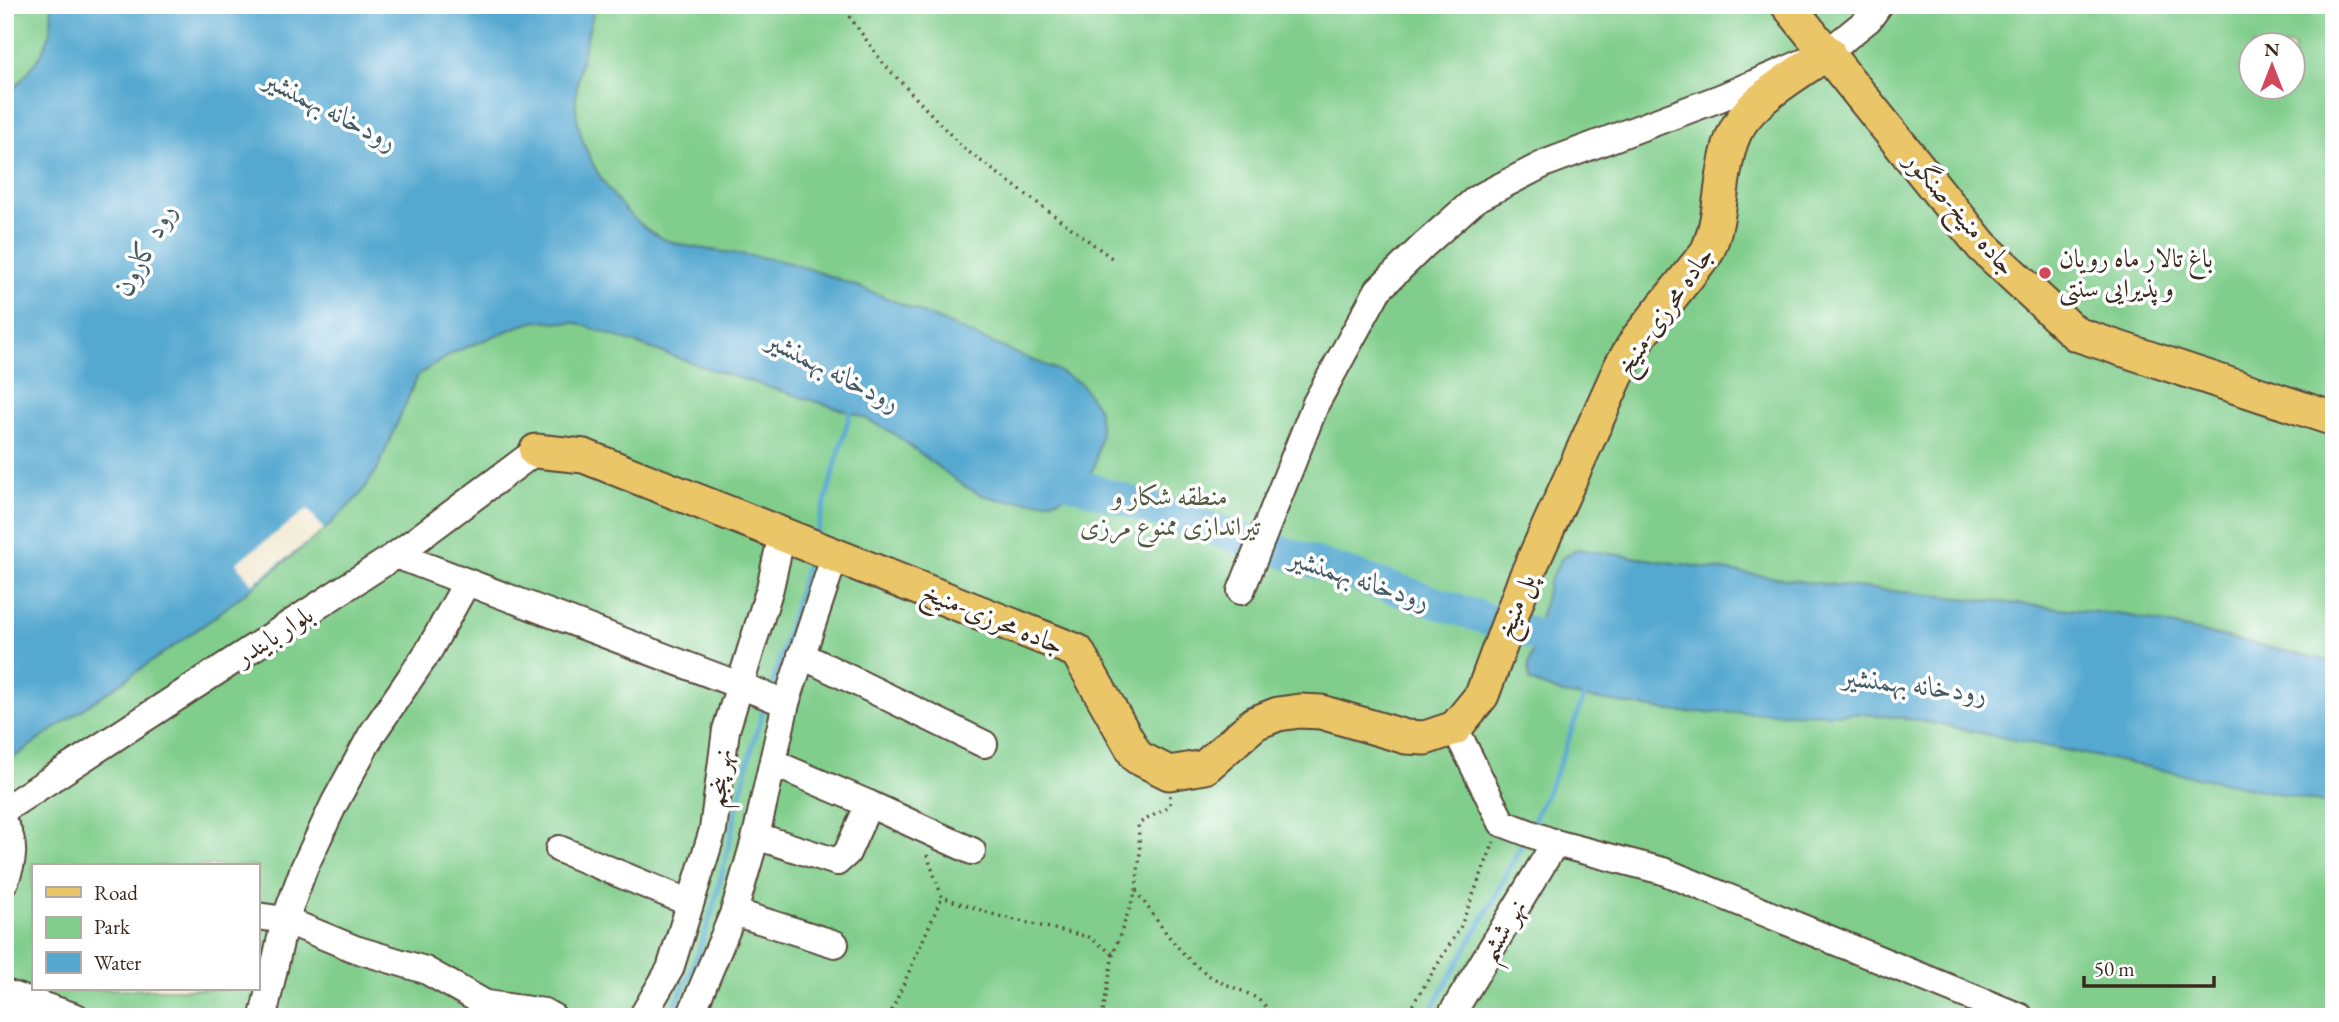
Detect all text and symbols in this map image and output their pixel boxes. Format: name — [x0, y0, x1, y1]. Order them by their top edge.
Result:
north arrow — [2238, 32, 2308, 102]
text: N — [2264, 37, 2280, 62]
water label: رودخانه بهمنشیر — [256, 59, 404, 159]
street label: جاده منیخ-صنگور — [1890, 142, 2024, 287]
water label: رود کارون — [104, 196, 184, 302]
street label: جاده محرزی-منیخ — [1607, 239, 1727, 385]
place label: باغ تالار ماه رویان و پذیرایی سنتی — [2059, 241, 2213, 307]
marker: باغ تالار ماه رویان و پذیرایی سنتی — [2037, 265, 2053, 281]
water label: رودخانه بهمنشیر — [759, 320, 907, 420]
park label: منطقه شکار و تیراندازی ممنوع مرزی — [1080, 479, 1261, 548]
water label: رودخانه بهمنشیر — [1283, 538, 1435, 619]
street label: پل منیخ — [1487, 568, 1550, 646]
street label: جاده محرزی-منیخ — [915, 574, 1069, 668]
street label: بلوار بایندر — [226, 597, 320, 674]
water label: رودخانه بهمنشیر — [1838, 657, 1990, 712]
street label: نهر پنجم — [699, 747, 747, 810]
legend — [32, 864, 259, 990]
text: Road — [94, 879, 138, 906]
street label: نهر ششم — [1470, 892, 1542, 972]
text: Park — [94, 913, 131, 940]
scale bar — [2084, 945, 2213, 989]
text: Water — [94, 949, 141, 976]
text: 50 m — [2094, 955, 2135, 982]

